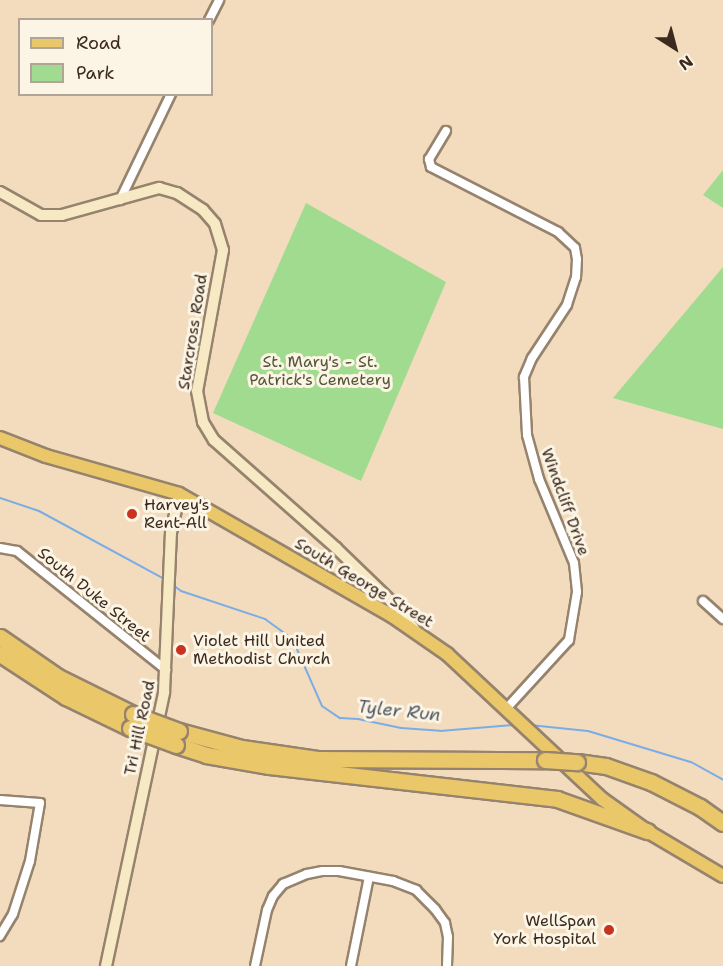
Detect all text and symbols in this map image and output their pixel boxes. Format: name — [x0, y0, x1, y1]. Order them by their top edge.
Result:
legend — [18, 18, 213, 96]
north arrow — [645, 18, 705, 78]
text: Road — [76, 31, 121, 55]
text: N — [675, 51, 697, 75]
text: Park — [76, 61, 115, 85]
street label: Starcross Road — [174, 273, 212, 391]
park label: St. Mary's - St. Patrick's Cemetery — [249, 352, 391, 390]
street label: Windcliff Drive — [537, 446, 593, 558]
place label: Harvey's Rent-All — [144, 495, 209, 533]
marker: Harvey's Rent-All — [125, 507, 139, 521]
street label: South George Street — [291, 534, 437, 632]
street label: South Duke Street — [34, 544, 154, 646]
place label: Violet Hill United Methodist Church — [193, 631, 331, 669]
marker: Violet Hill United Methodist Church — [174, 643, 188, 657]
street label: Tri Hill Road — [121, 679, 159, 777]
water label: Tyler Run — [356, 696, 442, 726]
place label: WellSpan York Hospital — [494, 911, 596, 949]
marker: WellSpan York Hospital — [600, 921, 618, 939]

